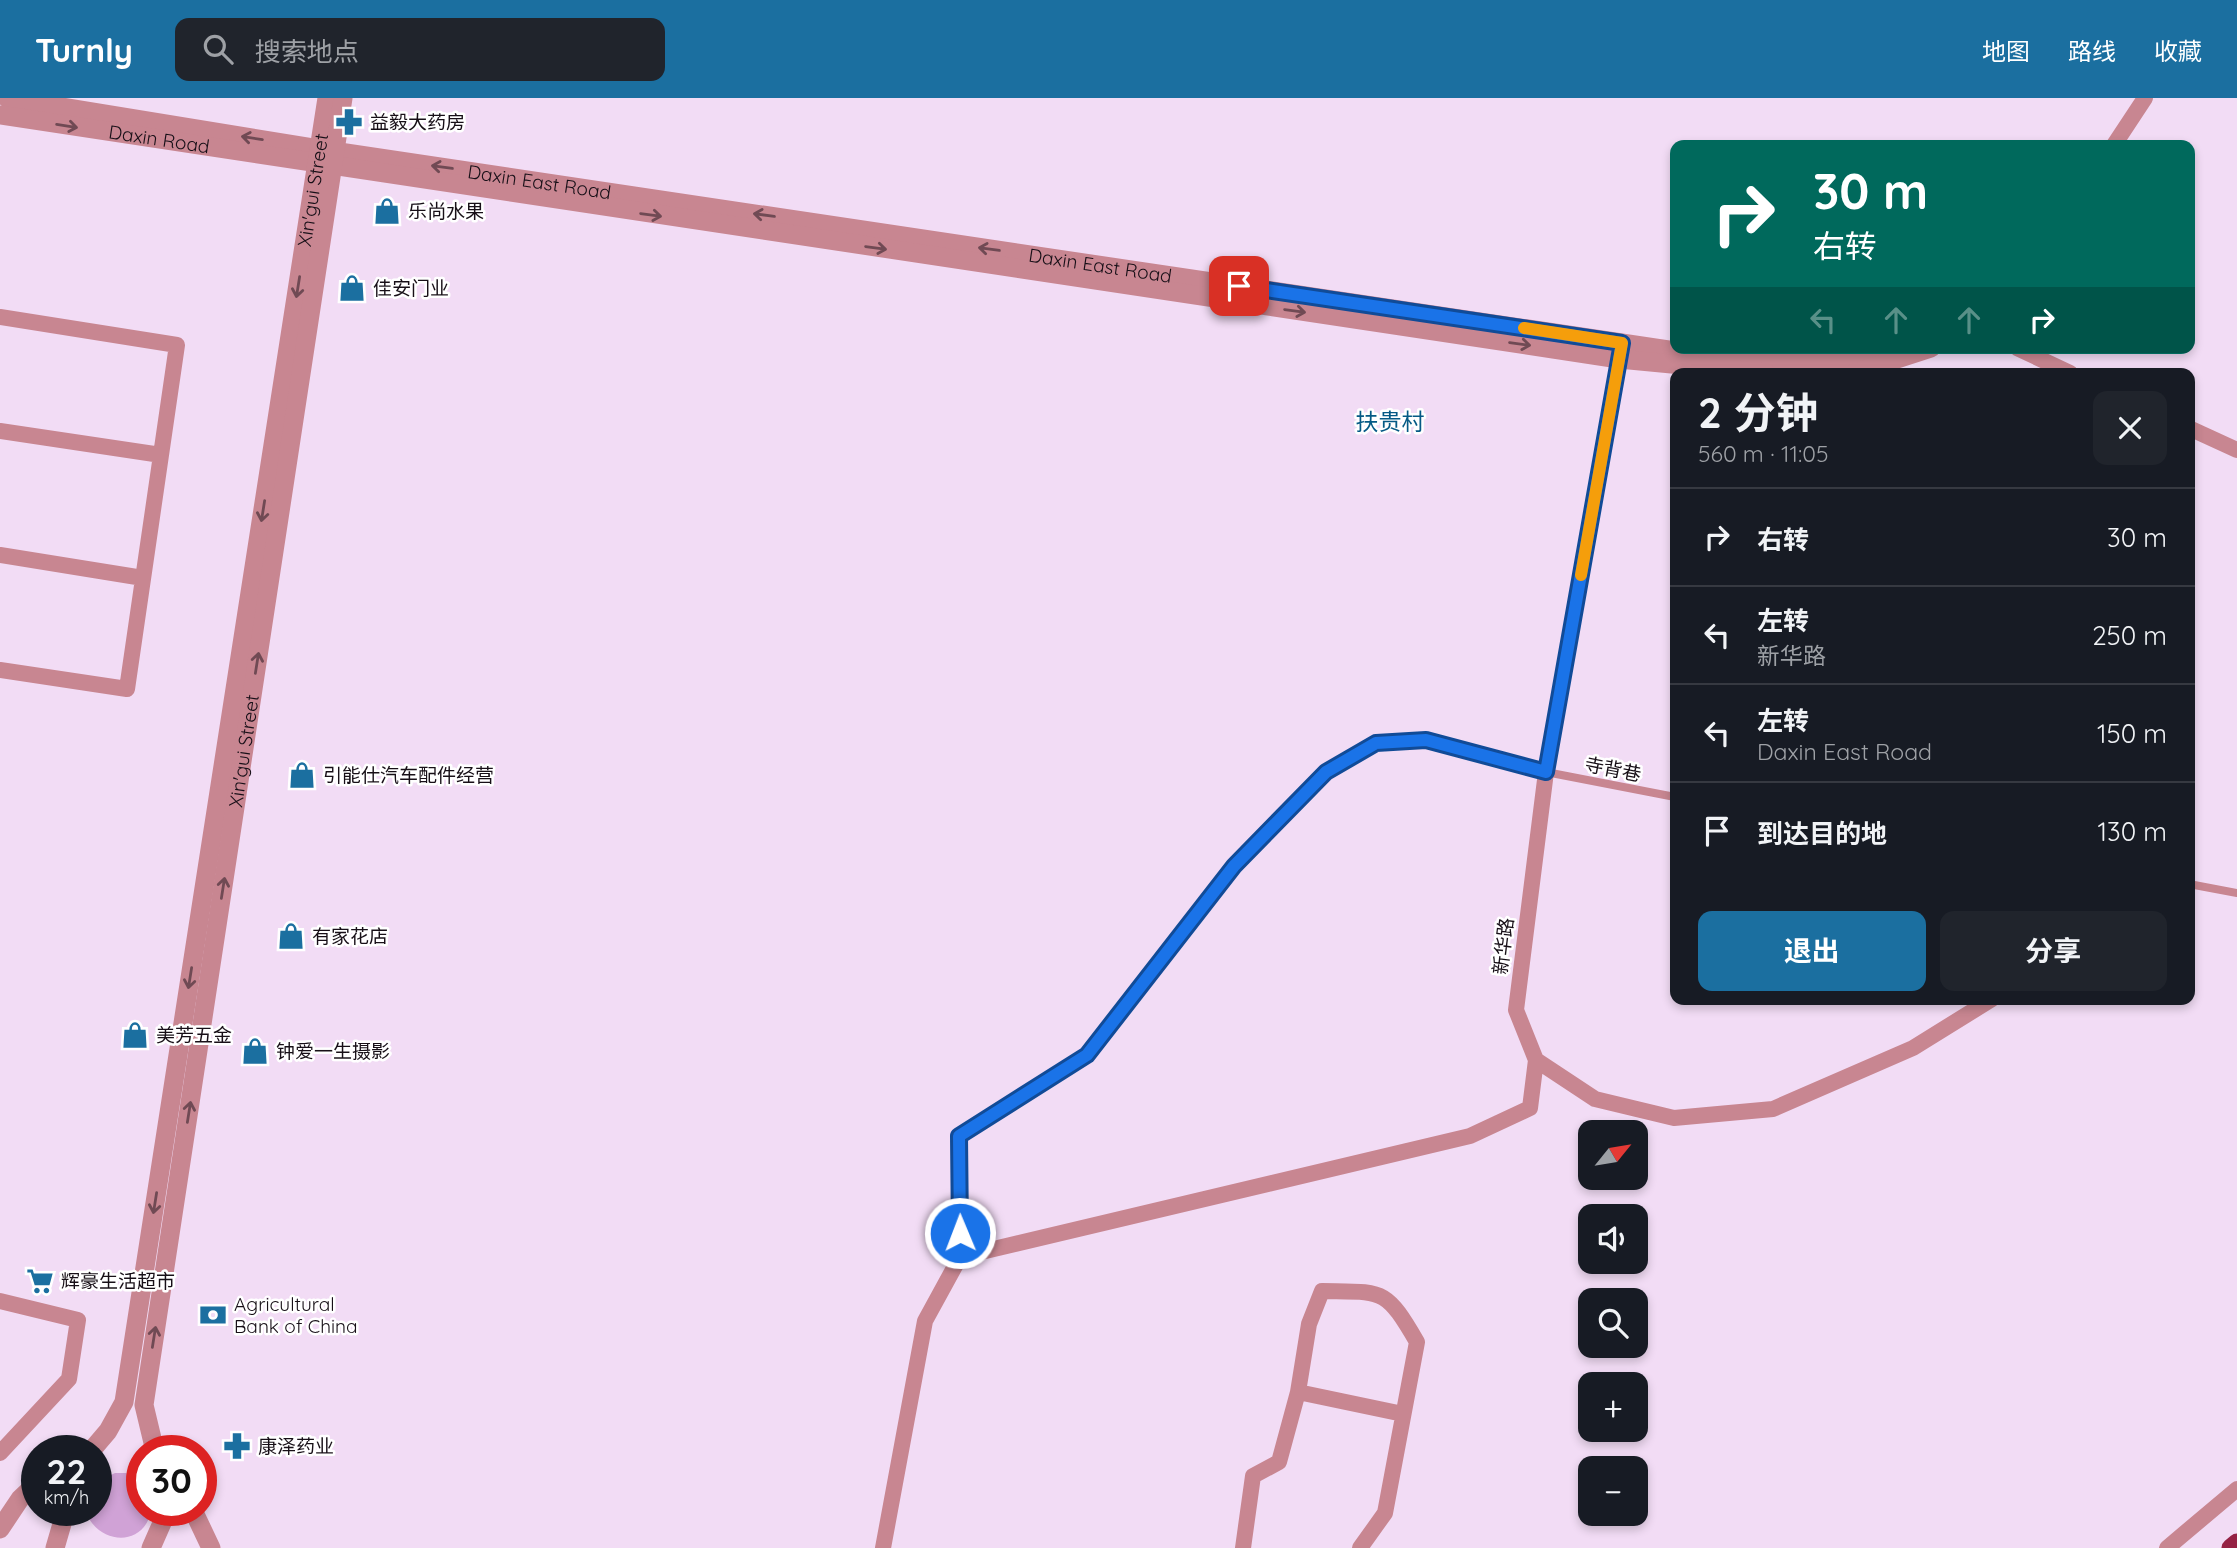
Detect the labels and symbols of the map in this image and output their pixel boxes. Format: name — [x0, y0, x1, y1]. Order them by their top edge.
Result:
pharmacy icon: 益毅大药房 — [334, 107, 364, 137]
place label: 益毅大药房 — [370, 110, 465, 134]
one-way arrow — [56, 120, 78, 133]
street label: Daxin Road — [107, 120, 211, 158]
one-way arrow — [241, 131, 264, 144]
street label: Xin'gui Street — [292, 132, 333, 248]
street label: Daxin East Road — [466, 159, 613, 204]
one-way arrow — [431, 160, 454, 173]
shop icon: 乐尚水果 — [372, 196, 402, 226]
place label: 乐尚水果 — [408, 199, 484, 223]
one-way arrow — [639, 208, 662, 221]
one-way arrow — [753, 208, 776, 221]
one-way arrow — [864, 242, 887, 255]
one-way arrow — [978, 242, 1001, 255]
street label: Daxin East Road — [1027, 243, 1174, 288]
pin — [1209, 256, 1269, 316]
shop icon: 佳安门业 — [337, 273, 367, 303]
one-way arrow — [291, 275, 304, 297]
place label: 佳安门业 — [373, 276, 449, 300]
one-way arrow — [1283, 304, 1306, 317]
one-way arrow — [1508, 338, 1531, 351]
district label: 扶贵村 — [1356, 407, 1425, 436]
one-way arrow — [256, 499, 269, 522]
one-way arrow — [251, 652, 264, 675]
street label: Xin'gui Street — [223, 693, 264, 809]
street label: 寺背巷 — [1583, 752, 1643, 786]
shop icon: 引能仕汽车配件经营 — [287, 760, 317, 790]
place label: 引能仕汽车配件经营 — [323, 763, 494, 787]
one-way arrow — [217, 877, 230, 899]
street label: 新华路 — [1488, 916, 1518, 976]
shop icon: 有家花店 — [276, 921, 306, 951]
place label: 有家花店 — [312, 924, 388, 948]
one-way arrow — [183, 966, 196, 989]
shop icon: 美芳五金 — [120, 1020, 150, 1050]
place label: 美芳五金 — [156, 1023, 232, 1047]
shop icon: 钟爱一生摄影 — [240, 1036, 270, 1066]
place label: 钟爱一生摄影 — [276, 1039, 390, 1063]
one-way arrow — [182, 1102, 195, 1124]
north arrow — [1578, 1120, 1648, 1190]
one-way arrow — [148, 1191, 161, 1214]
position arrow — [923, 1196, 997, 1270]
supermarket icon: 辉豪生活超市 — [25, 1266, 55, 1296]
place label: 辉豪生活超市 — [61, 1269, 175, 1293]
place label: Agricultural Bank of China — [234, 1292, 357, 1338]
bank icon: Agricultural Bank of China — [198, 1300, 228, 1330]
one-way arrow — [148, 1327, 161, 1349]
pharmacy icon: 康泽药业 — [222, 1431, 252, 1461]
place label: 康泽药业 — [258, 1434, 334, 1458]
speed limit sign: 30 — [126, 1435, 217, 1526]

